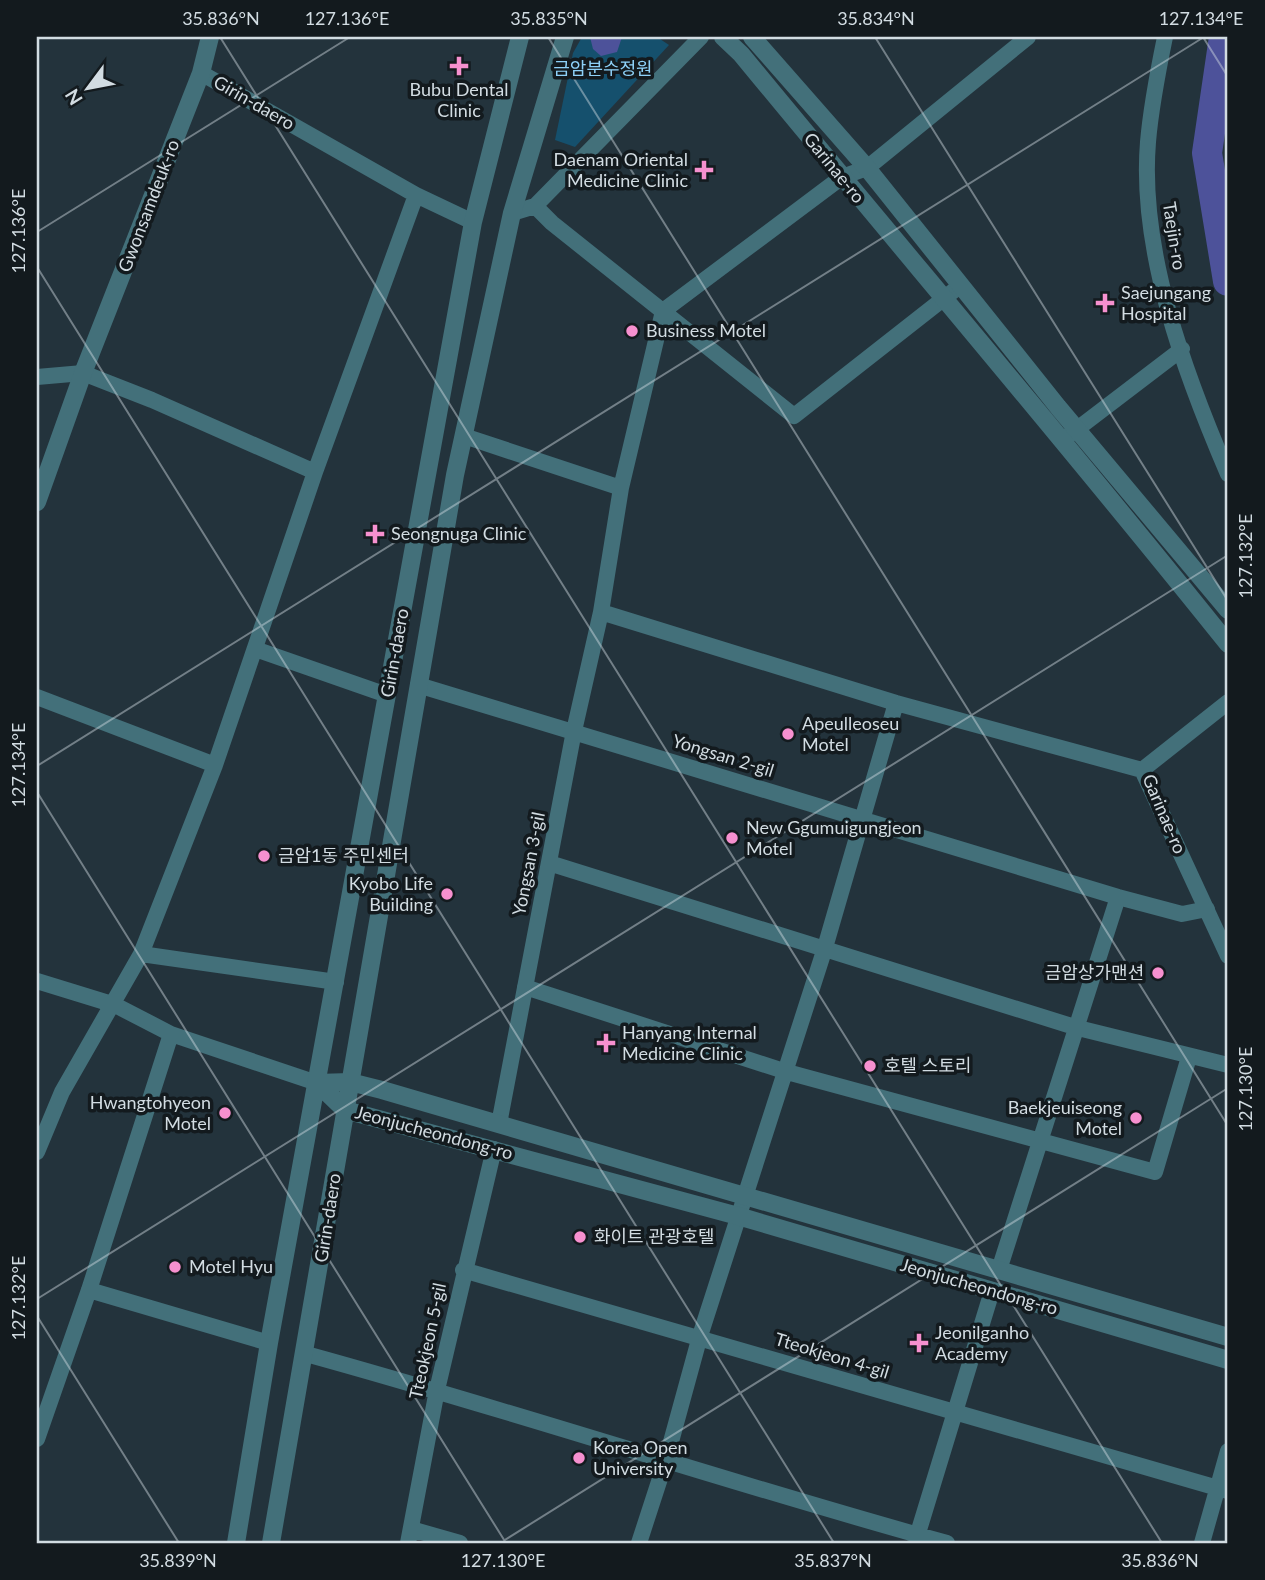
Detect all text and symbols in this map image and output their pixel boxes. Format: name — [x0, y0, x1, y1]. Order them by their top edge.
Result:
text: 35.836°N — [182, 7, 260, 29]
text: 127.136°E — [305, 7, 389, 29]
text: 35.835°N — [510, 7, 588, 29]
text: 35.834°N — [837, 7, 915, 29]
text: 127.134°E — [1159, 7, 1243, 29]
north arrow — [52, 52, 122, 122]
marker: Bubu Dental Clinic — [449, 56, 469, 76]
park label: 금암분수정원 — [553, 57, 653, 79]
street label: Girin-daero — [210, 70, 299, 134]
place label: Bubu Dental Clinic — [410, 78, 508, 121]
text: N — [60, 85, 87, 110]
street label: Garinae-ro — [800, 128, 870, 207]
street label: Gwonsamdeuk-ro — [113, 136, 183, 275]
place label: Daenam Oriental Medicine Clinic — [554, 148, 688, 191]
marker: Daenam Oriental Medicine Clinic — [694, 160, 714, 180]
text: 127.136°E — [7, 189, 29, 273]
street label: Taejin-ro — [1159, 200, 1191, 272]
place label: Saejungang Hospital — [1121, 281, 1211, 324]
marker: Saejungang Hospital — [1095, 293, 1115, 313]
place label: Business Motel — [646, 319, 766, 341]
marker: Business Motel — [624, 323, 640, 339]
text: 127.132°E — [1234, 514, 1256, 598]
place label: Seongnuga Clinic — [391, 522, 527, 544]
marker: Seongnuga Clinic — [365, 524, 385, 544]
street label: Girin-daero — [375, 607, 413, 699]
place label: Apeulleoseu Motel — [802, 712, 899, 755]
text: 127.134°E — [7, 723, 29, 807]
marker: Apeulleoseu Motel — [780, 726, 796, 742]
street label: Yongsan 2-gil — [670, 729, 777, 781]
street label: Garinae-ro — [1138, 770, 1192, 857]
street label: Yongsan 3-gil — [507, 810, 549, 918]
place label: New Ggumuigungjeon Motel — [746, 816, 922, 859]
marker: New Ggumuigungjeon Motel — [724, 830, 740, 846]
place label: 금암1동 주민센터 — [278, 844, 409, 866]
marker: 금암1동 주민센터 — [256, 848, 272, 864]
place label: Kyobo Life Building — [349, 872, 433, 915]
marker: Kyobo Life Building — [439, 886, 455, 902]
place label: 금암상가맨션 — [1045, 961, 1144, 983]
marker: 금암상가맨션 — [1150, 965, 1166, 981]
place label: Hanyang Internal Medicine Clinic — [622, 1021, 757, 1064]
marker: Hanyang Internal Medicine Clinic — [596, 1033, 616, 1053]
text: 127.130°E — [1234, 1047, 1256, 1131]
place label: 호텔 스토리 — [884, 1054, 971, 1076]
marker: 호텔 스토리 — [862, 1058, 878, 1074]
place label: Hwangtohyeon Motel — [90, 1091, 211, 1134]
place label: Baekjeuiseong Motel — [1008, 1096, 1122, 1139]
street label: Jeonjucheondong-ro — [353, 1100, 516, 1164]
marker: Hwangtohyeon Motel — [217, 1105, 233, 1121]
marker: Baekjeuiseong Motel — [1128, 1110, 1144, 1126]
street label: Girin-daero — [309, 1172, 345, 1264]
place label: 화이트 관광호텔 — [594, 1225, 715, 1247]
marker: 화이트 관광호텔 — [572, 1229, 588, 1245]
street label: Jeonjucheondong-ro — [898, 1253, 1060, 1319]
place label: Motel Hyu — [189, 1255, 273, 1277]
text: 127.132°E — [7, 1256, 29, 1340]
marker: Motel Hyu — [167, 1259, 183, 1275]
street label: Tteokjeon 5-gil — [404, 1281, 450, 1401]
place label: Jeonilganho Academy — [935, 1321, 1029, 1364]
street label: Tteokjeon 4-gil — [772, 1327, 892, 1383]
marker: Jeonilganho Academy — [909, 1333, 929, 1353]
place label: Korea Open University — [593, 1436, 688, 1479]
marker: Korea Open University — [571, 1450, 587, 1466]
text: 35.839°N — [139, 1549, 217, 1571]
text: 127.130°E — [461, 1549, 545, 1571]
text: 35.837°N — [794, 1549, 872, 1571]
text: 35.836°N — [1121, 1549, 1199, 1571]

